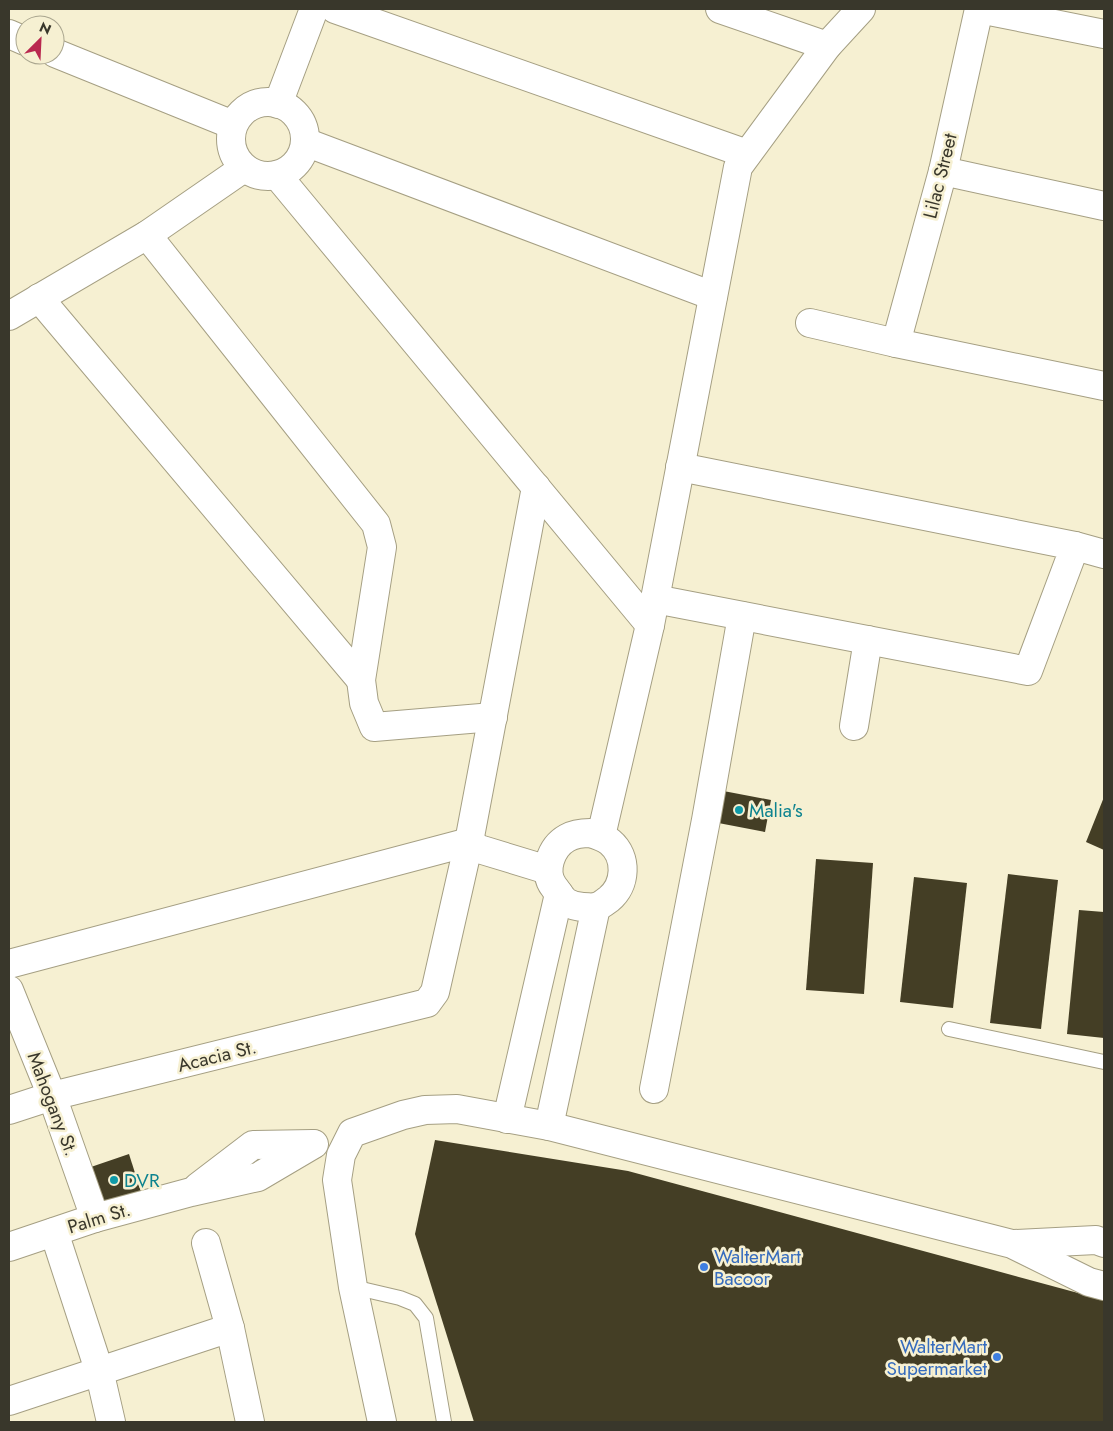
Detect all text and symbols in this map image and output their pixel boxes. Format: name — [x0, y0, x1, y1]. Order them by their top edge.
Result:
north arrow — [15, 15, 65, 65]
text: N — [36, 17, 54, 40]
street label: Lilac Street — [916, 130, 964, 222]
place label: Malia's — [749, 797, 803, 824]
marker: Malia's — [733, 804, 745, 816]
street label: Acacia St. — [175, 1033, 259, 1079]
street label: Mahogany St. — [21, 1048, 85, 1160]
place label: DVR — [124, 1167, 160, 1194]
marker: DVR — [108, 1174, 120, 1186]
street label: Palm St. — [64, 1196, 134, 1240]
place label: WalterMart Bacoor — [714, 1243, 801, 1292]
marker: WalterMart Bacoor — [698, 1261, 710, 1273]
place label: WalterMart Supermarket — [887, 1333, 987, 1382]
marker: WalterMart Supermarket — [991, 1351, 1003, 1363]

